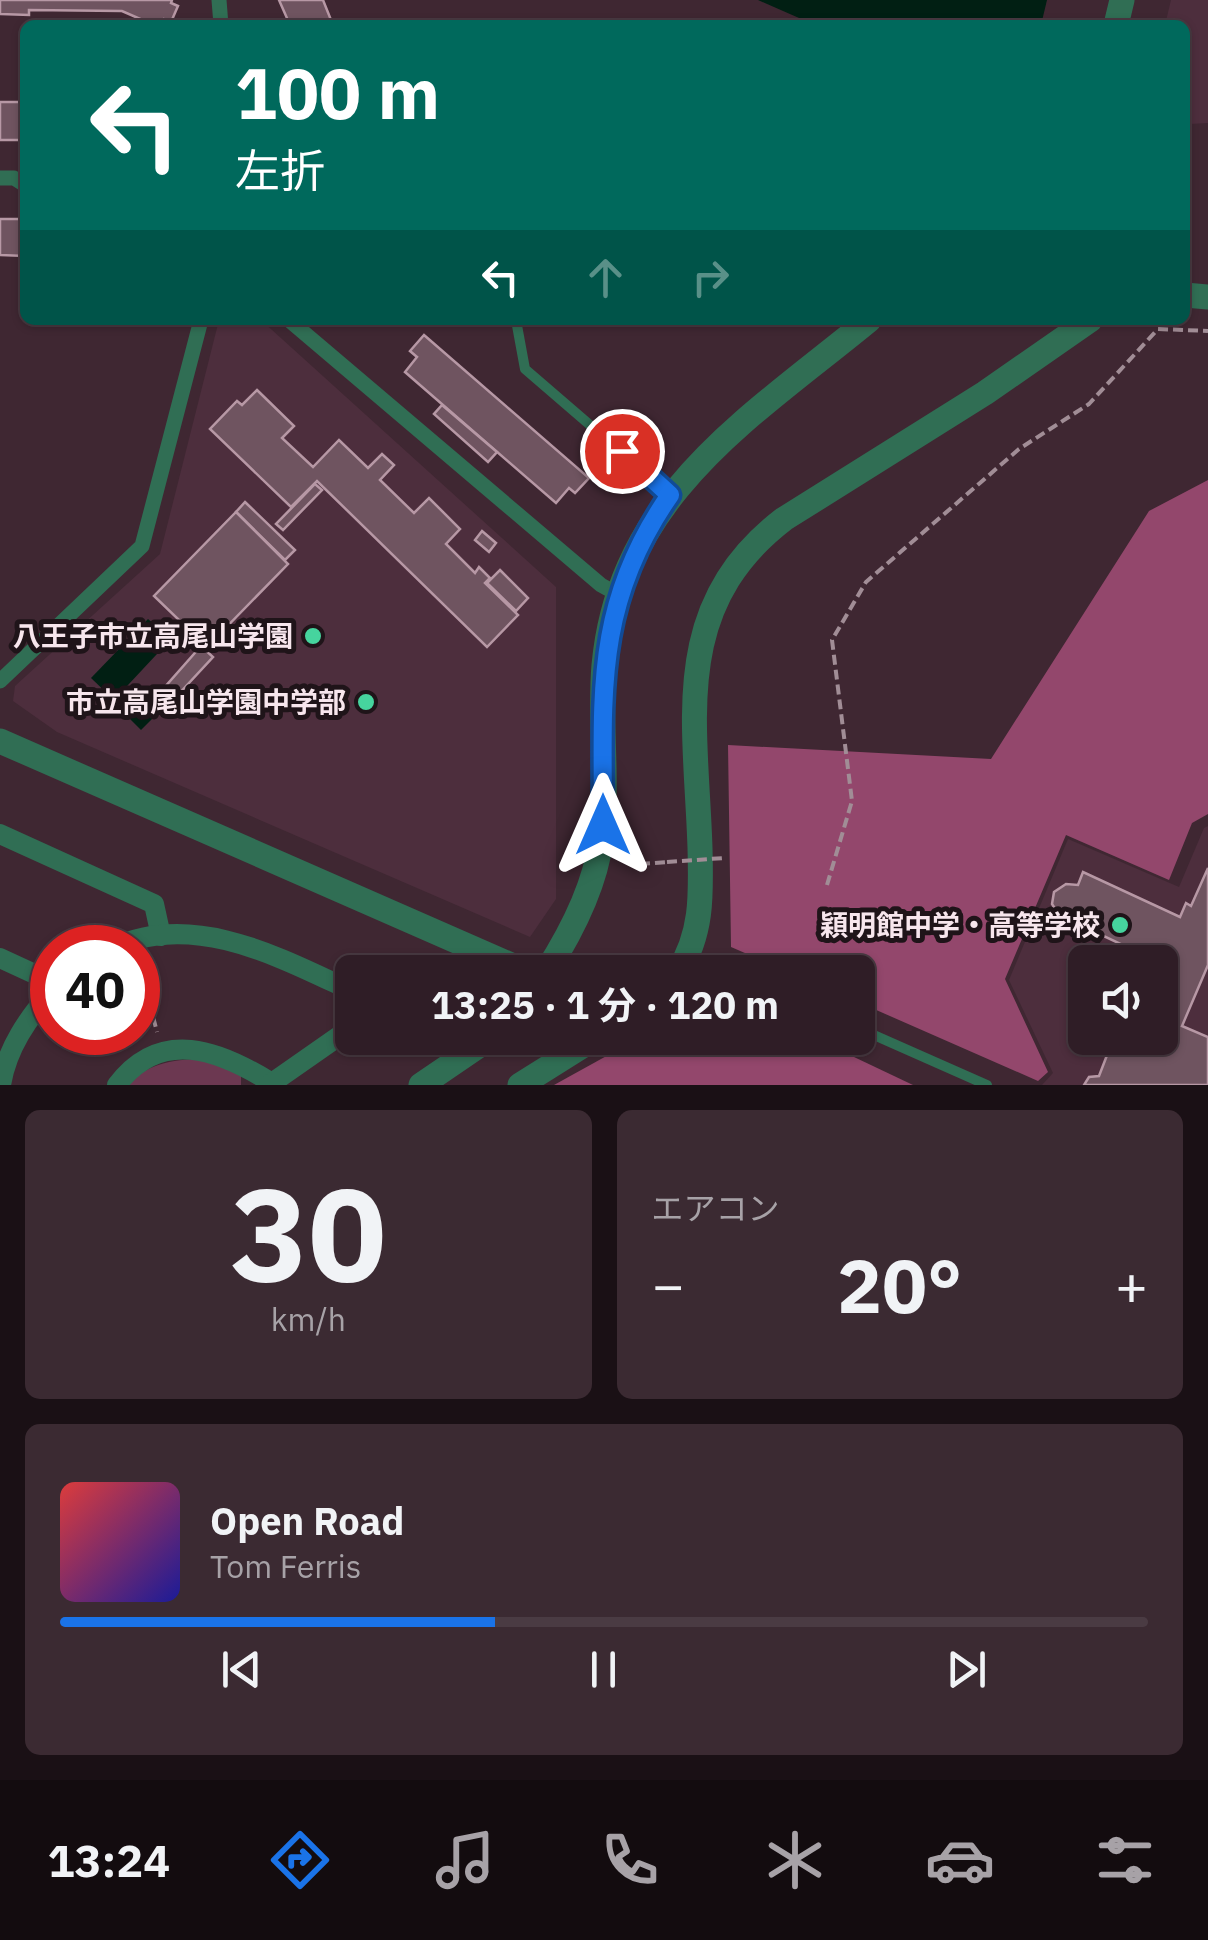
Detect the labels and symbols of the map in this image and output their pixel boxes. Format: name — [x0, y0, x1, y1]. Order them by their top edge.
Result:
pin — [580, 409, 665, 494]
place label: 八王子市立高尾山学園 — [13, 617, 293, 654]
marker: 八王子市立高尾山学園 — [302, 625, 324, 647]
place label: 市立高尾山学園中学部 — [66, 683, 346, 720]
marker: 市立高尾山学園中学部 — [355, 691, 377, 713]
position arrow — [551, 773, 655, 877]
place label: 穎明館中学・高等学校 — [820, 906, 1100, 943]
marker: 穎明館中学・高等学校 — [1109, 914, 1131, 936]
speed limit sign: 40 — [30, 925, 160, 1055]

